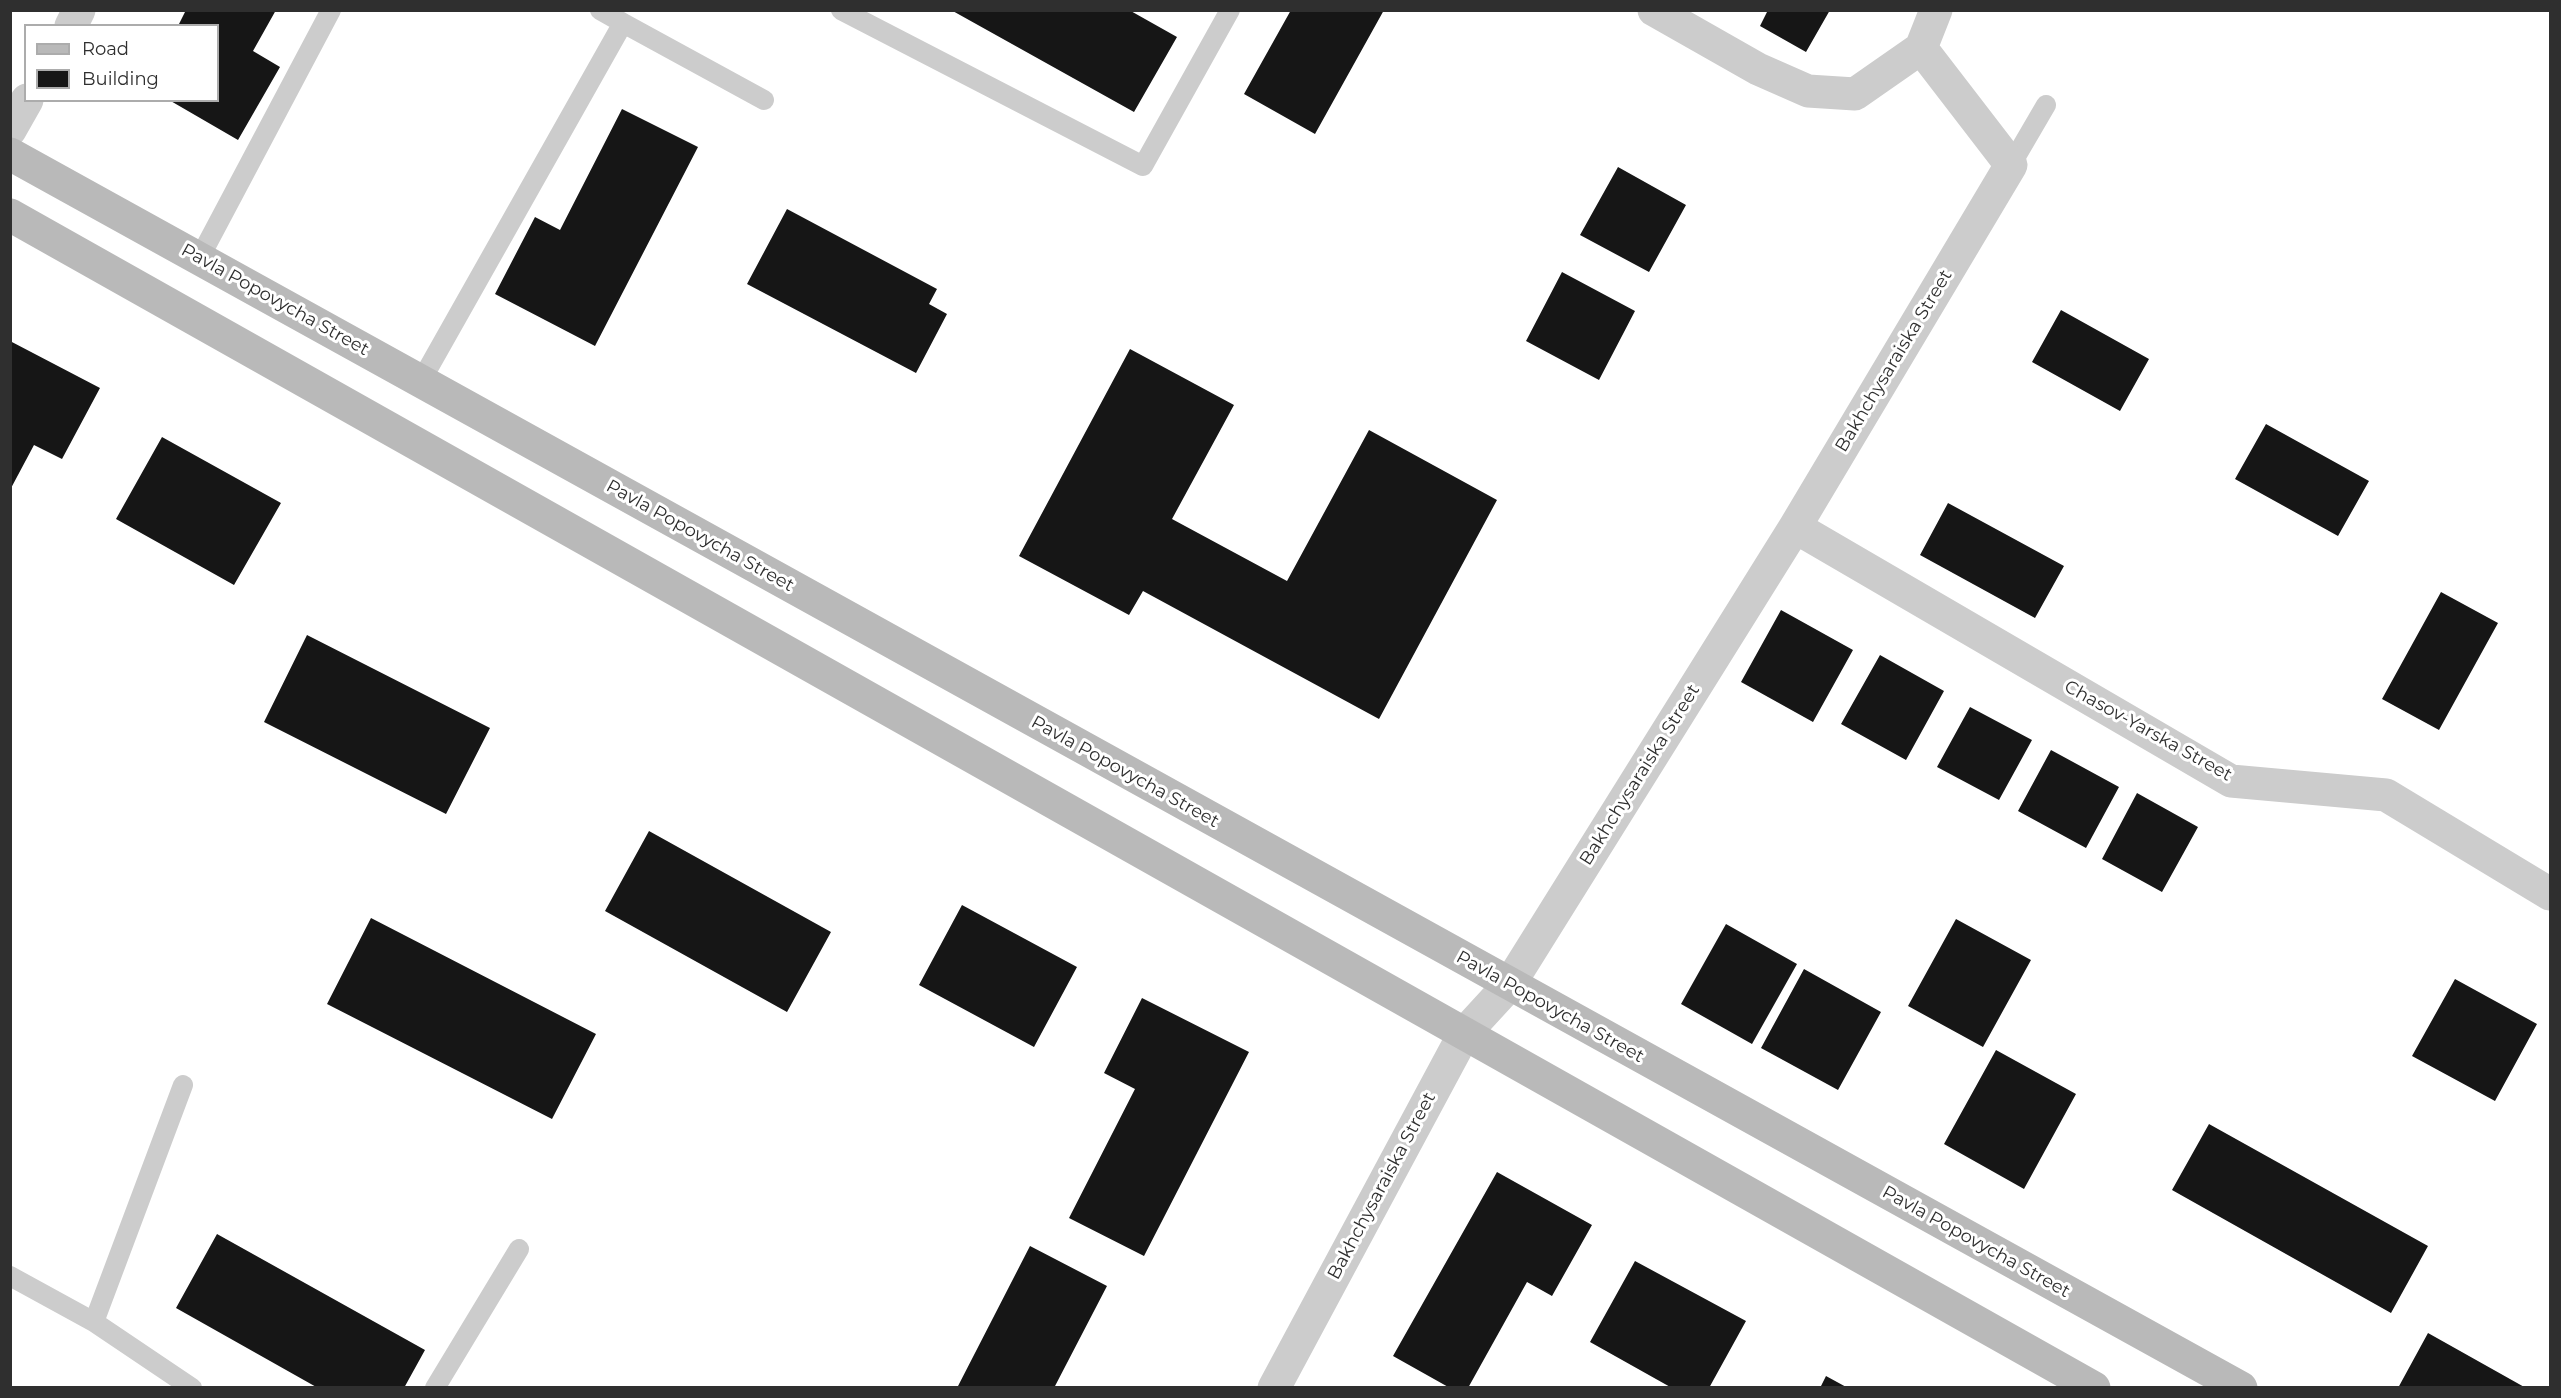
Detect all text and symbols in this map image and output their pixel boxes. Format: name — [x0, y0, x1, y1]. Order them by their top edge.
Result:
legend — [24, 24, 219, 102]
text: Road — [82, 38, 129, 60]
text: Building — [82, 68, 159, 90]
street label: Pavla Popovycha Street — [177, 239, 373, 361]
street label: Bakhchysaraiska Street — [1831, 266, 1957, 456]
street label: Pavla Popovycha Street — [602, 475, 798, 597]
street label: Chasov-Yarska Street — [2060, 676, 2236, 786]
street label: Bakhchysaraiska Street — [1575, 681, 1705, 869]
street label: Pavla Popovycha Street — [1027, 711, 1223, 833]
street label: Pavla Popovycha Street — [1452, 946, 1648, 1068]
street label: Bakhchysaraiska Street — [1323, 1089, 1441, 1283]
street label: Pavla Popovycha Street — [1878, 1181, 2074, 1303]

